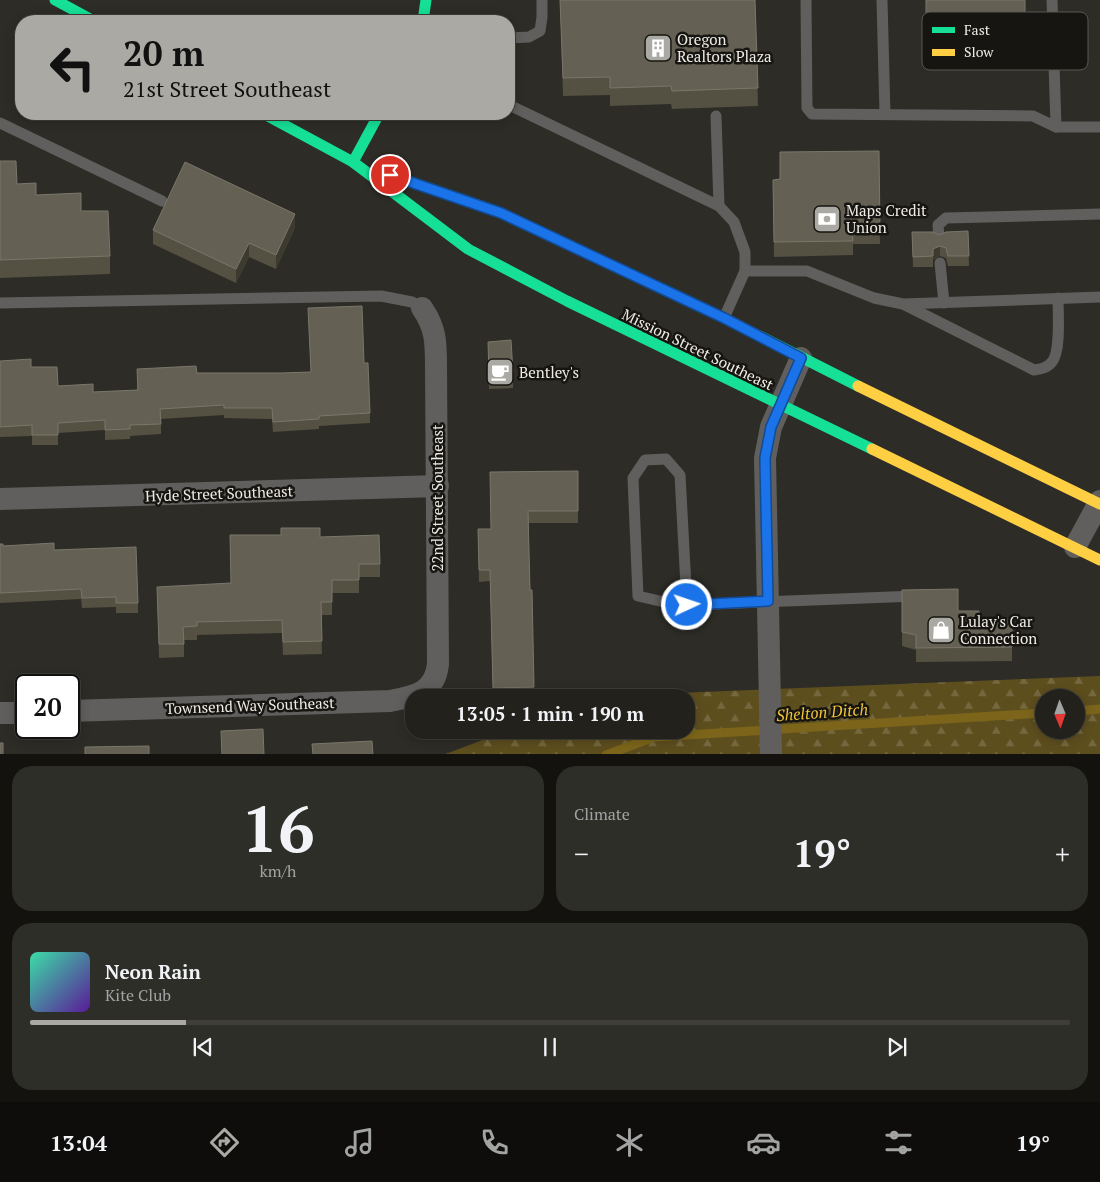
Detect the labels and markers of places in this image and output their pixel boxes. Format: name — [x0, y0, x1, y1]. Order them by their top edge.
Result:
place label: Oregon Realtors Plaza — [677, 29, 772, 66]
building icon: Oregon Realtors Plaza — [643, 33, 673, 63]
pin — [369, 154, 411, 196]
place label: Maps Credit Union — [846, 200, 927, 237]
bank icon: Maps Credit Union — [812, 204, 842, 234]
cafe icon: Bentley's — [485, 357, 515, 387]
place label: Bentley's — [519, 362, 579, 382]
place label: Lulay's Car Connection — [960, 611, 1037, 648]
shop icon: Lulay's Car Connection — [926, 615, 956, 645]

